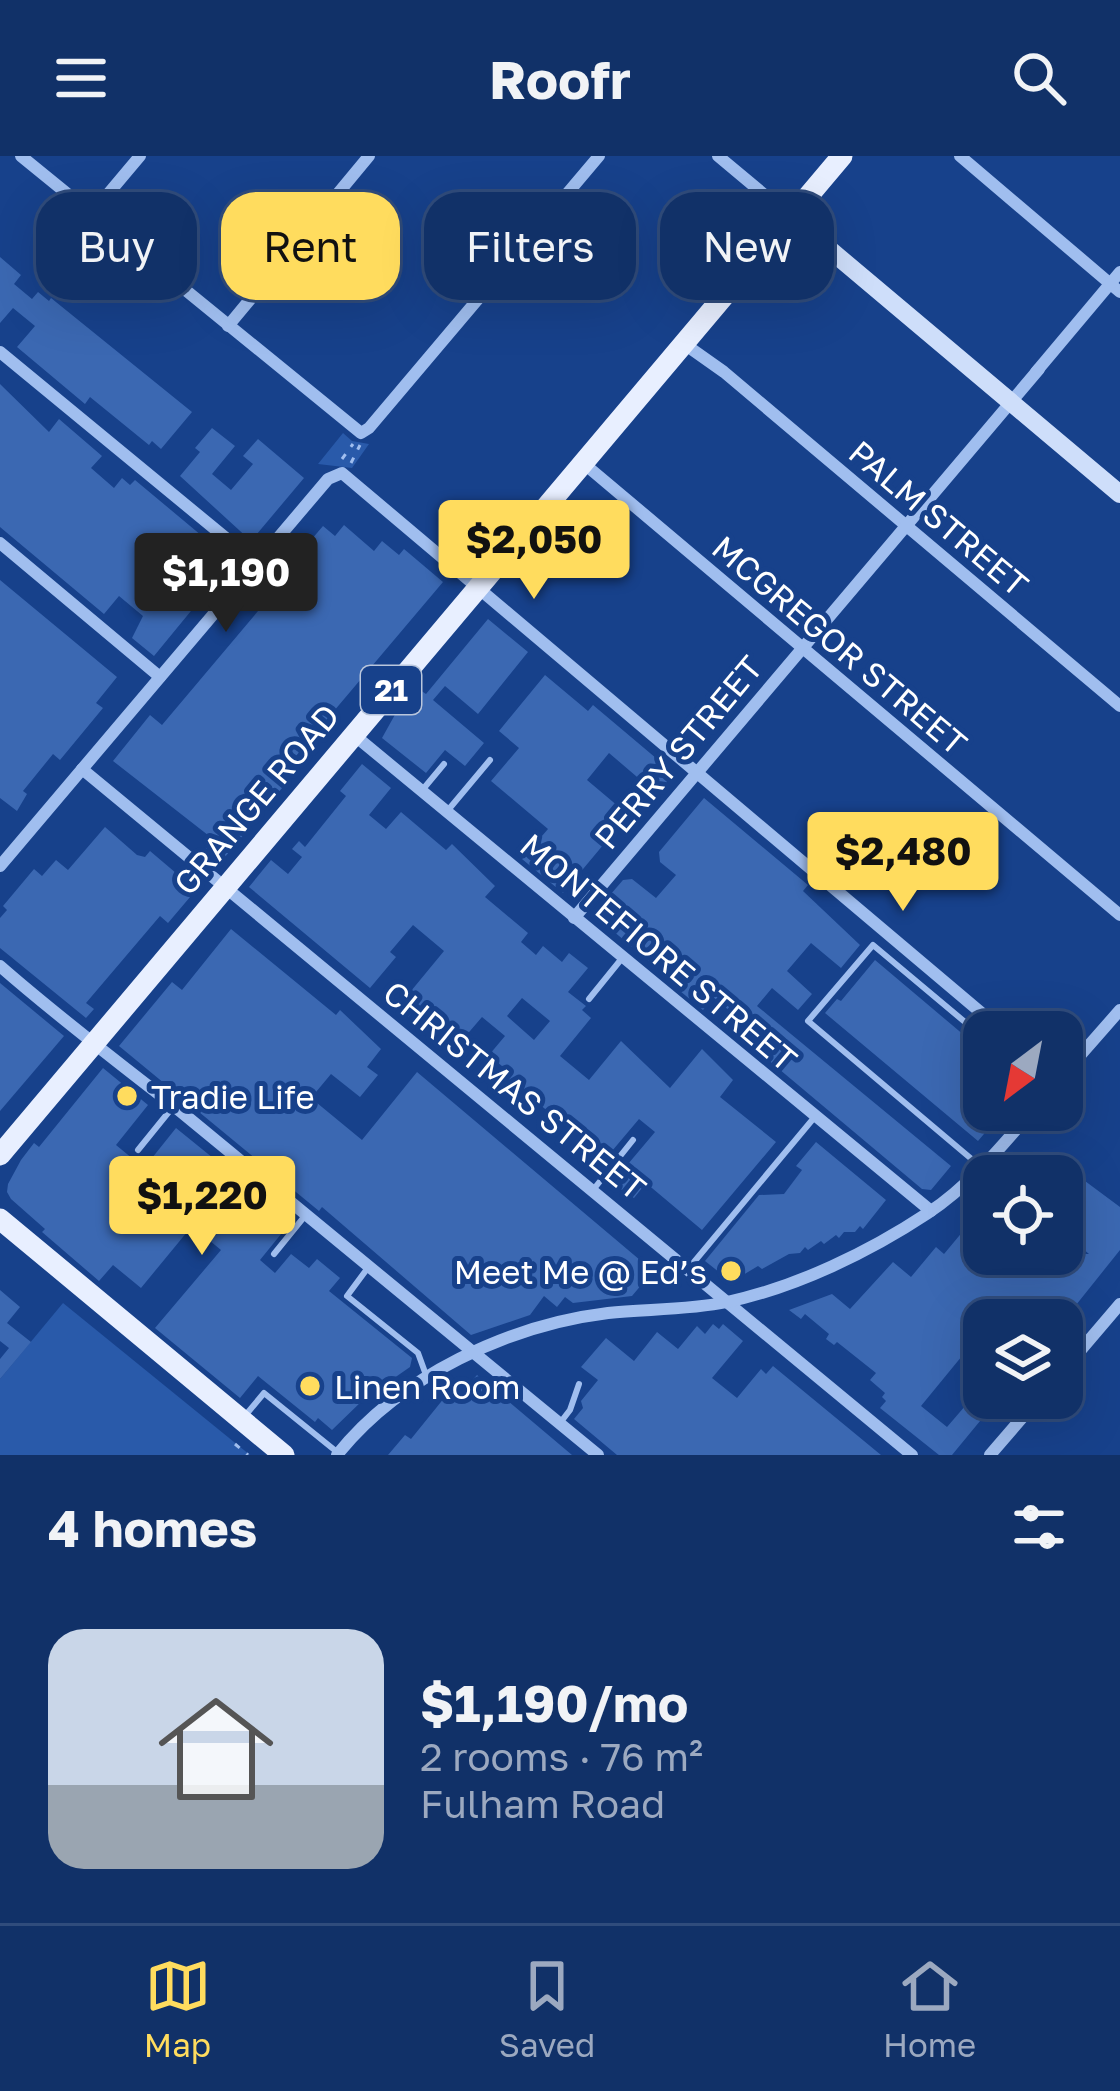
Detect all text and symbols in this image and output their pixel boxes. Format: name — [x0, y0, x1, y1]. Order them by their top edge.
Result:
icon: menu — [48, 45, 114, 111]
icon: search — [1006, 45, 1072, 111]
text: Roofr — [489, 46, 631, 111]
chip: Buy — [36, 192, 197, 300]
chip: Rent — [221, 192, 400, 300]
chip: Filters — [424, 192, 636, 300]
chip: New — [660, 192, 834, 300]
street label: PALM STREET — [842, 432, 1036, 604]
pin: $2,050 — [436, 500, 632, 602]
text: $2,050 — [466, 515, 602, 562]
street label: MCGREGOR STREET — [705, 527, 975, 763]
pin: $1,190 — [128, 533, 324, 635]
text: $1,190 — [162, 548, 290, 595]
street label: PERRY STREET — [586, 648, 770, 856]
road number: 21 — [361, 666, 421, 714]
street label: GRANGE ROAD — [165, 696, 347, 902]
pin: $2,480 — [805, 812, 1001, 914]
street label: MONTEFIORE STREET — [513, 825, 805, 1079]
text: $2,480 — [834, 827, 972, 874]
street label: CHRISTMAS STREET — [376, 972, 654, 1208]
north arrow — [963, 1011, 1083, 1131]
map controls — [963, 1011, 1083, 1419]
place label: Tradie Life — [151, 1077, 315, 1116]
marker: Tradie Life — [114, 1083, 140, 1109]
button: locate — [963, 1155, 1083, 1275]
pin: $1,220 — [104, 1156, 300, 1258]
text: $1,220 — [136, 1171, 268, 1218]
place label: Meet Me @ Ed’s — [454, 1252, 707, 1291]
marker: Meet Me @ Ed’s — [718, 1258, 744, 1284]
button: layers — [963, 1299, 1083, 1419]
place label: Linen Room — [334, 1367, 521, 1406]
marker: Linen Room — [297, 1373, 323, 1399]
icon: filters — [1006, 1494, 1072, 1560]
text: 4 homes — [48, 1497, 257, 1558]
text: $1,190/mo — [420, 1672, 688, 1733]
icon: home — [144, 1677, 288, 1821]
text: 2 rooms · 76 m² — [420, 1733, 703, 1780]
text: Fulham Road — [420, 1780, 665, 1827]
tab: Map — [144, 1953, 211, 2064]
tab: Saved — [499, 1953, 595, 2064]
tab: Home — [883, 1953, 976, 2064]

